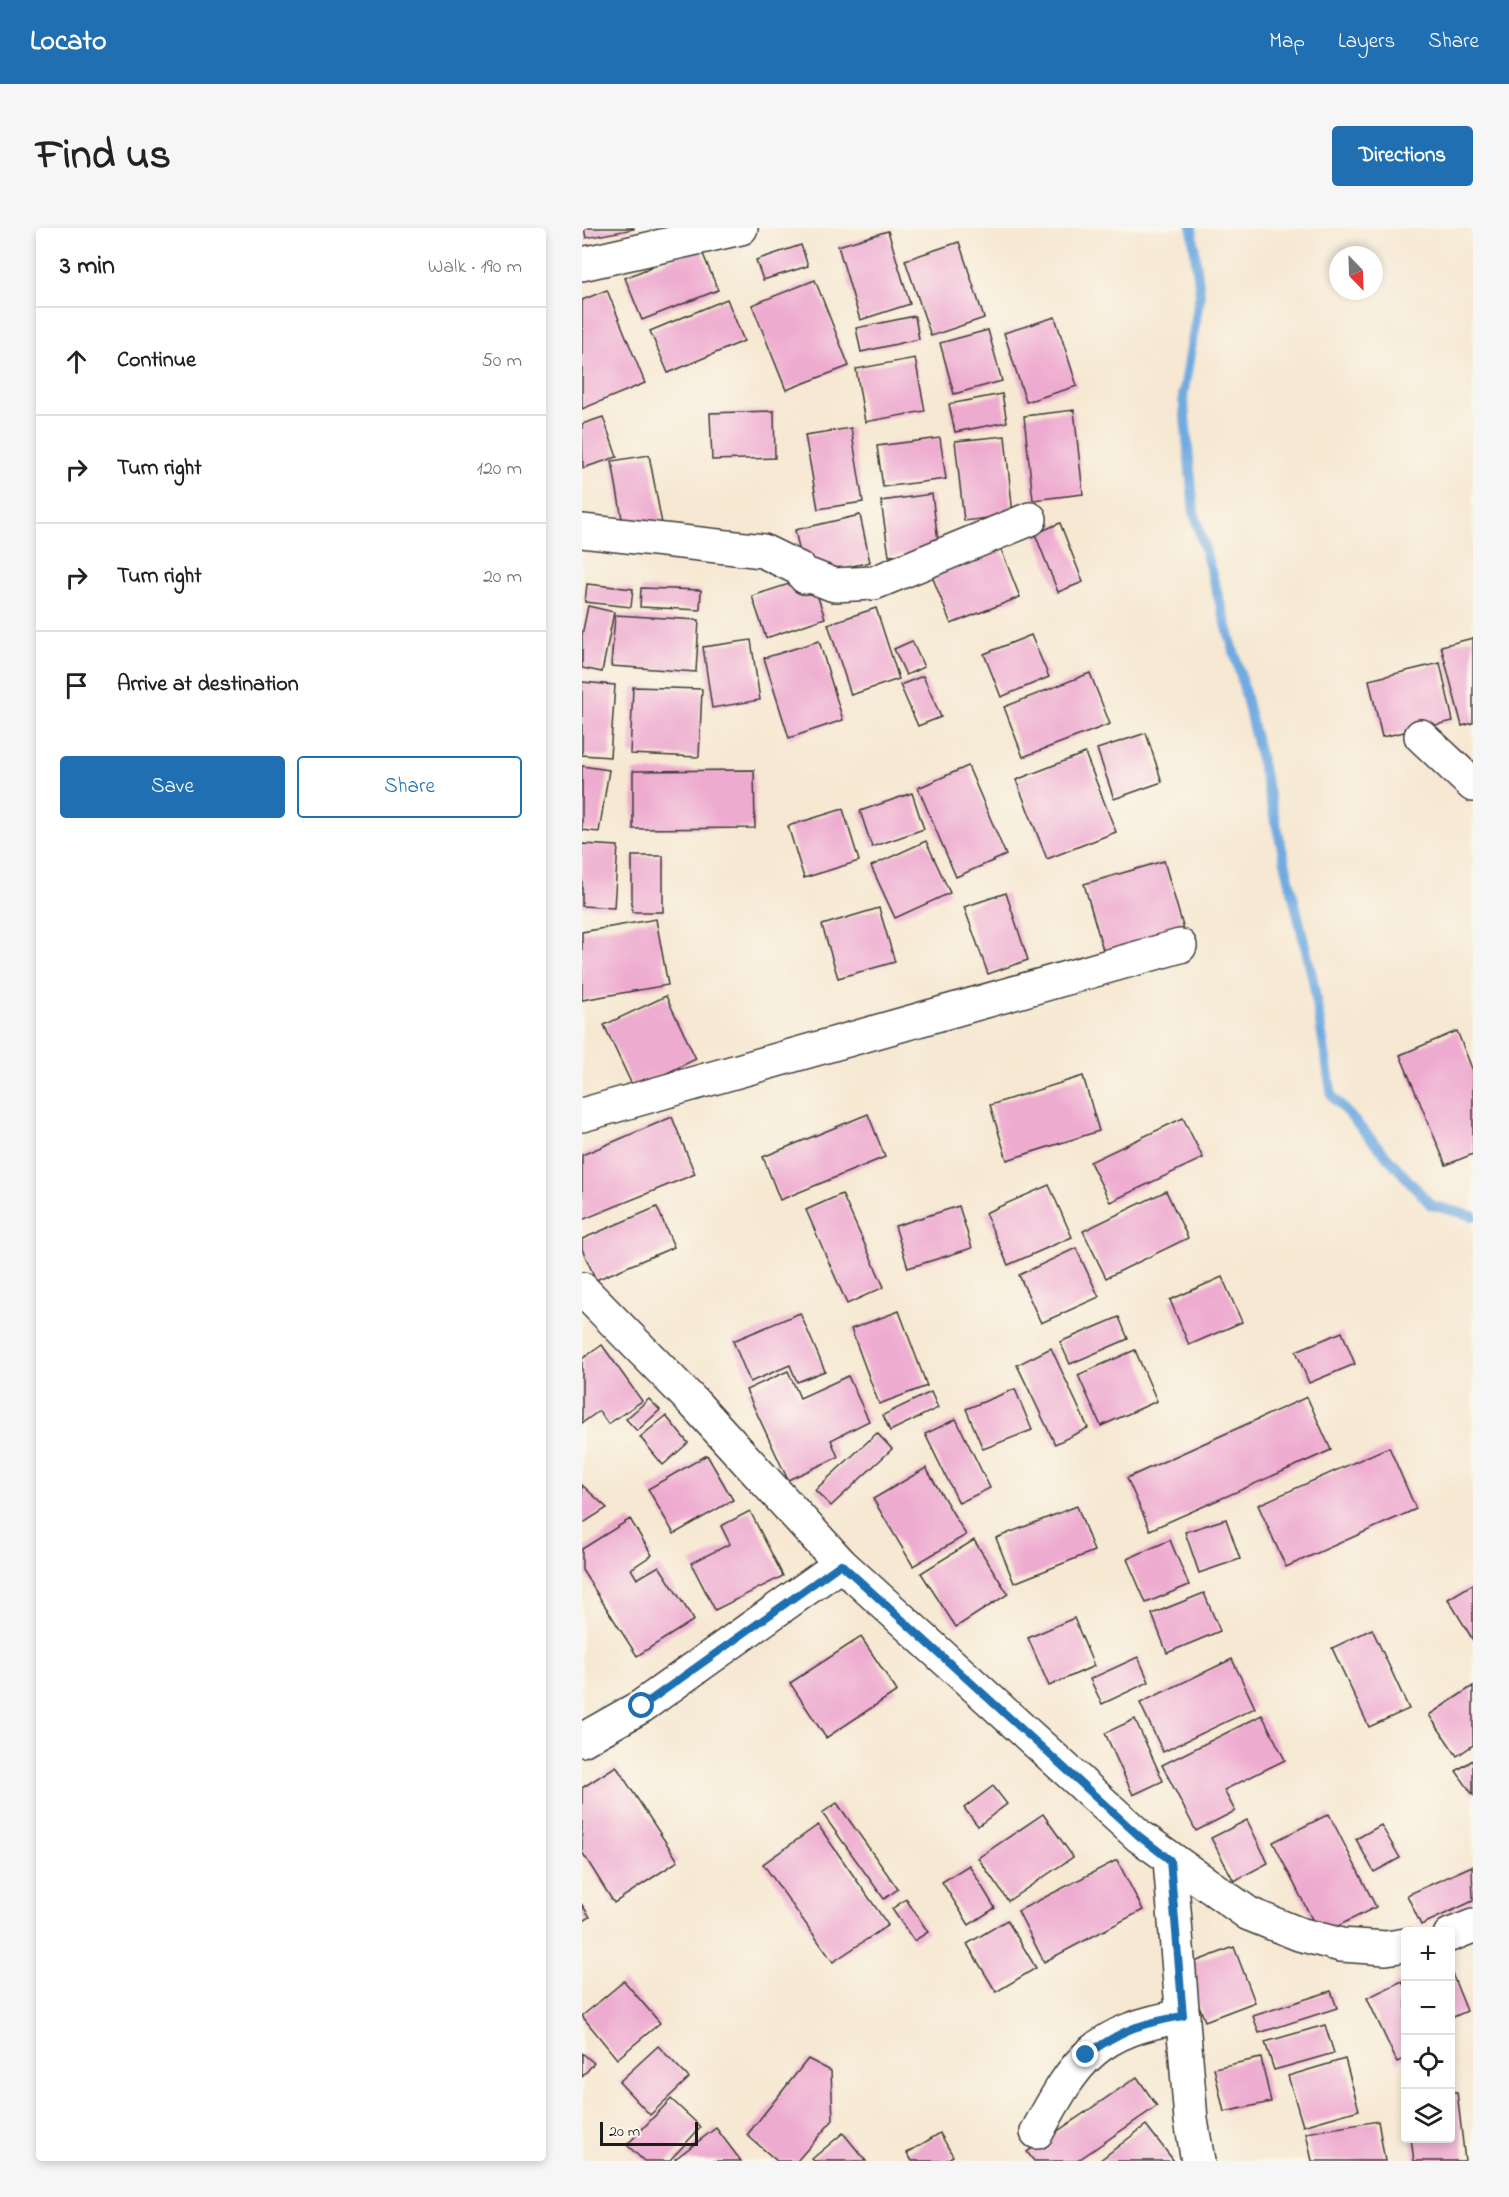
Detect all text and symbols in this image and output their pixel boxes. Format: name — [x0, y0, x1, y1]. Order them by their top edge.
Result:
text: Locato — [30, 22, 106, 63]
text: Map — [1269, 27, 1305, 57]
text: Layers — [1338, 27, 1395, 57]
text: Share — [1428, 27, 1479, 57]
text: Find us — [36, 126, 171, 187]
button: Directions — [1332, 126, 1473, 186]
north arrow — [1329, 246, 1383, 300]
text: 3 min — [60, 248, 115, 286]
text: Walk · 190 m — [428, 253, 522, 282]
icon: ahead — [60, 345, 93, 378]
text: Continue — [117, 345, 196, 377]
text: 50 m — [481, 347, 522, 376]
icon: right — [60, 453, 93, 486]
text: Turn right — [117, 453, 202, 485]
text: 120 m — [477, 455, 522, 484]
icon: right — [60, 561, 93, 594]
text: Turn right — [117, 561, 202, 593]
text: 20 m — [483, 563, 522, 592]
icon: arrive — [60, 669, 93, 702]
text: Arrive at destination — [117, 669, 299, 701]
button: Save — [60, 756, 285, 818]
button: Share — [297, 756, 522, 818]
route start — [628, 1692, 654, 1718]
map controls — [1401, 1927, 1455, 2143]
button: + — [1401, 1927, 1455, 1981]
button: − — [1401, 1981, 1455, 2035]
button: locate — [1401, 2035, 1455, 2089]
route end — [1072, 2041, 1098, 2067]
button: layers — [1401, 2089, 1455, 2143]
scale bar — [600, 2119, 698, 2146]
text: 20 m — [609, 2120, 640, 2144]

